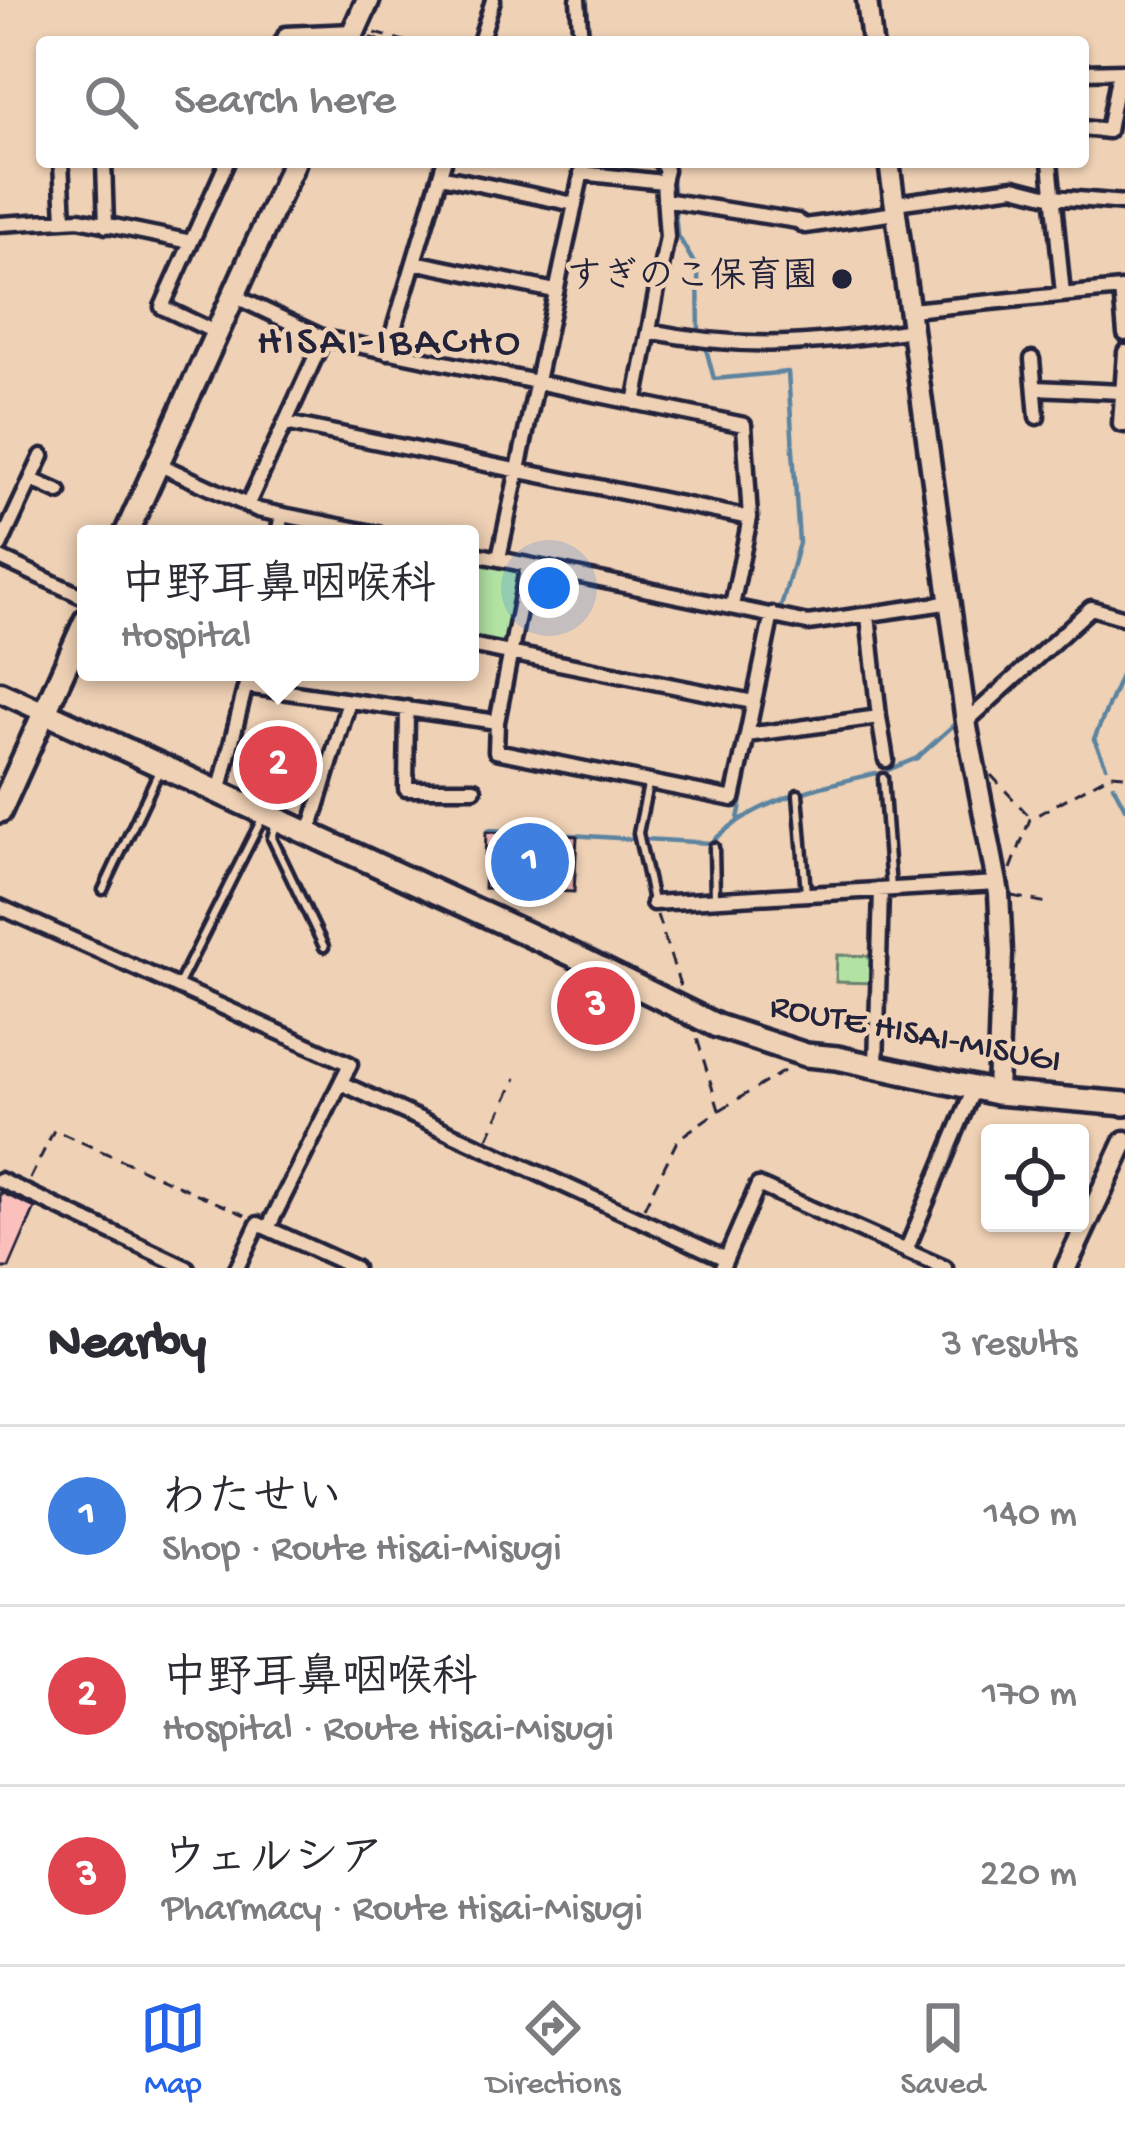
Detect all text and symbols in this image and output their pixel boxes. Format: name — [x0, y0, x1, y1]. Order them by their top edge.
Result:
search box — [36, 36, 1089, 168]
icon: search — [78, 69, 144, 135]
text: Search here — [174, 76, 396, 129]
place label: すぎのこ保育園 — [566, 256, 818, 301]
marker: すぎのこ保育園 — [829, 266, 855, 292]
district label: HISAI-IBACHO — [257, 320, 523, 369]
popup — [77, 525, 479, 681]
your location — [519, 558, 579, 618]
text: 中野耳鼻咽喉科 — [120, 562, 436, 615]
text: Hospital — [120, 615, 251, 661]
pin: 2 — [239, 720, 317, 810]
pin: 1 — [491, 817, 569, 907]
pin: 3 — [557, 961, 635, 1051]
street label: ROUTE HISAI-MISUGI — [766, 987, 1064, 1085]
map controls — [981, 1124, 1089, 1232]
button: locate — [981, 1124, 1089, 1232]
text: Nearby — [48, 1316, 206, 1376]
text: 3 results — [942, 1323, 1077, 1369]
text: わたせい — [162, 1475, 342, 1528]
text: 1 — [79, 1493, 95, 1539]
text: 140 m — [984, 1493, 1077, 1539]
text: Shop · Route Hisai-Misugi — [162, 1528, 562, 1574]
text: 中野耳鼻咽喉科 — [162, 1655, 477, 1708]
text: 2 — [77, 1673, 97, 1719]
text: 170 m — [982, 1673, 1077, 1719]
text: Hospital · Route Hisai-Misugi — [162, 1708, 614, 1754]
text: ウェルシア — [162, 1835, 384, 1888]
text: 3 — [77, 1853, 97, 1899]
text: 220 m — [980, 1853, 1077, 1899]
text: Pharmacy · Route Hisai-Misugi — [162, 1888, 643, 1934]
tab: Map — [140, 1995, 206, 2105]
tab: Directions — [486, 1995, 620, 2105]
tab: Saved — [900, 1995, 985, 2105]

